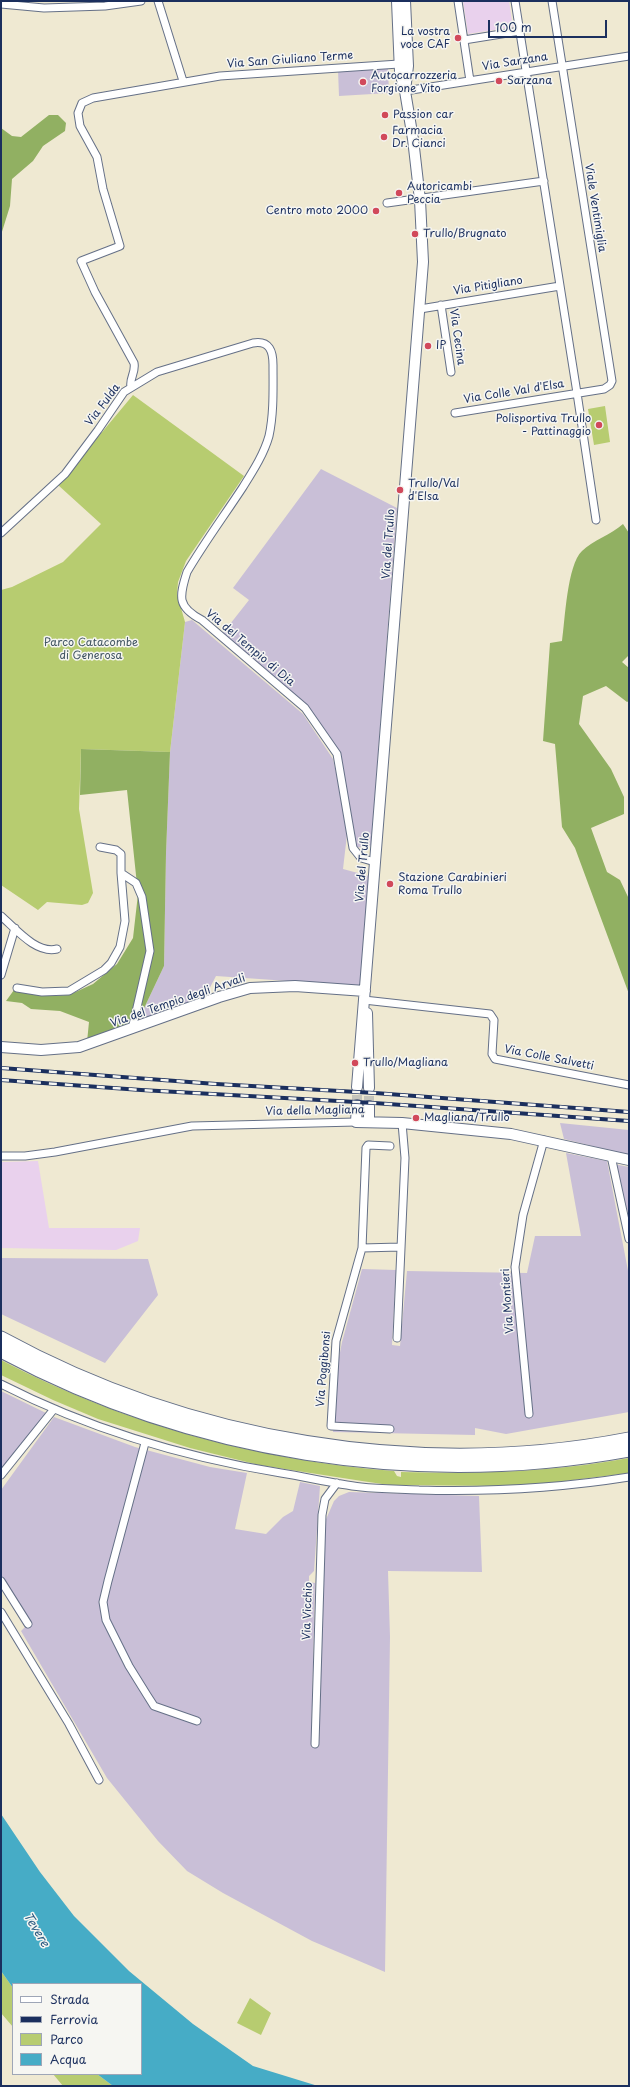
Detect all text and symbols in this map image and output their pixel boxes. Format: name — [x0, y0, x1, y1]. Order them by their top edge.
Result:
scale bar — [490, 12, 609, 38]
text: 100 m — [495, 18, 532, 36]
place label: La vostra voce CAF — [400, 25, 450, 51]
marker: La vostra voce CAF — [453, 33, 463, 43]
street label: Via San Giuliano Terme — [226, 49, 354, 71]
street label: Via Sarzana — [481, 50, 549, 74]
place label: Autocarrozzeria Forgione Vito — [371, 69, 457, 95]
place label: Sarzana — [507, 74, 552, 88]
marker: Sarzana — [494, 76, 504, 86]
marker: Autocarrozzeria Forgione Vito — [358, 77, 368, 87]
place label: Passion car — [393, 108, 453, 122]
marker: Passion car — [380, 110, 390, 120]
place label: Farmacia Dr. Cianci — [392, 124, 446, 150]
marker: Farmacia Dr. Cianci — [379, 132, 389, 142]
street label: Viale Ventimiglia — [581, 163, 609, 253]
place label: Autoricambi Peccia — [407, 180, 472, 206]
marker: Autoricambi Peccia — [394, 188, 404, 198]
place label: Centro moto 2000 — [266, 204, 368, 218]
marker: Centro moto 2000 — [371, 206, 381, 216]
place label: Trullo/Brugnato — [423, 227, 506, 241]
marker: Trullo/Brugnato — [410, 229, 420, 239]
street label: Via Pitigliano — [452, 274, 524, 298]
street label: Via Cecina — [447, 308, 467, 366]
place label: IP — [436, 339, 446, 353]
marker: IP — [423, 341, 433, 351]
street label: Via Colle Val d'Elsa — [463, 378, 565, 406]
street label: Via Fulda — [83, 381, 123, 429]
place label: Polisportiva Trullo - Pattinaggio — [496, 412, 591, 438]
marker: Polisportiva Trullo - Pattinaggio — [594, 420, 604, 430]
place label: Trullo/Val d'Elsa — [408, 477, 460, 503]
marker: Trullo/Val d'Elsa — [395, 485, 405, 495]
street label: Via del Trullo — [380, 509, 398, 579]
street label: Via del Tempio di Dia — [203, 607, 297, 689]
park label: Parco Catacombe di Generosa — [44, 636, 138, 662]
street label: Via del Trullo — [353, 832, 373, 902]
place label: Stazione Carabinieri Roma Trullo — [398, 871, 507, 897]
marker: Stazione Carabinieri Roma Trullo — [385, 879, 395, 889]
street label: Via del Tempio degli Arvali — [109, 972, 247, 1030]
street label: Via Colle Salvetti — [503, 1043, 595, 1073]
place label: Trullo/Magliana — [363, 1056, 448, 1070]
marker: Trullo/Magliana — [350, 1058, 360, 1068]
street label: Via della Magliana — [265, 1104, 365, 1118]
place label: Magliana/Trullo — [424, 1111, 509, 1125]
marker: Magliana/Trullo — [411, 1113, 421, 1123]
street label: Via Montieri — [499, 1268, 517, 1334]
street label: Via Poggibonsi — [314, 1331, 334, 1407]
street label: Via Vicchio — [300, 1582, 316, 1640]
water label: Tevere — [20, 1910, 52, 1950]
legend — [12, 1983, 142, 2075]
text: Strada — [50, 1990, 89, 2008]
text: Ferrovia — [50, 2010, 98, 2028]
text: Parco — [50, 2030, 83, 2048]
text: Acqua — [50, 2050, 86, 2068]

